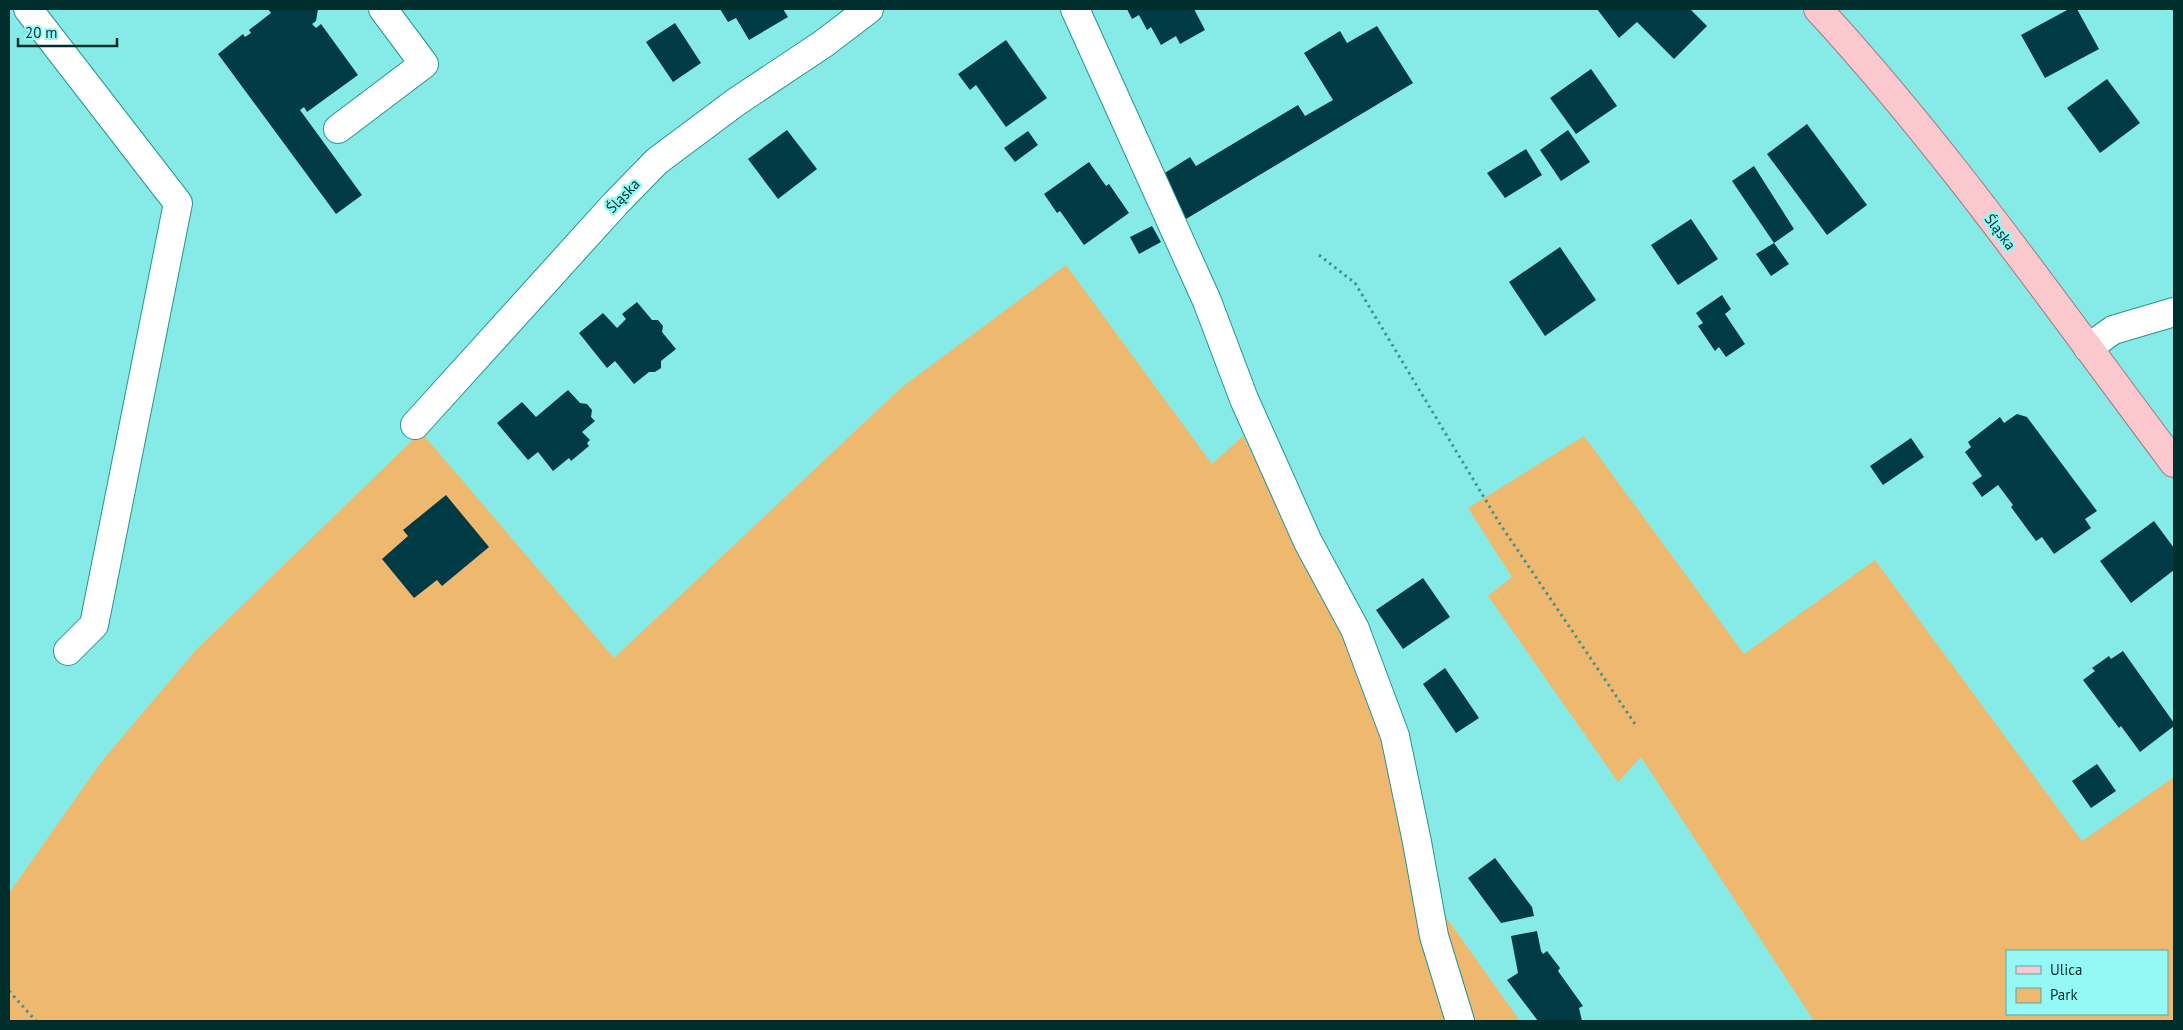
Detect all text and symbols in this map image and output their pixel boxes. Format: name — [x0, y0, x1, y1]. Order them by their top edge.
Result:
scale bar — [18, 15, 116, 47]
text: 20 m — [25, 23, 58, 42]
street label: Śląska — [602, 174, 644, 217]
street label: Śląska — [1981, 210, 2020, 254]
legend — [2006, 950, 2168, 1015]
text: Ulica — [2050, 960, 2082, 979]
text: Park — [2050, 985, 2078, 1004]

